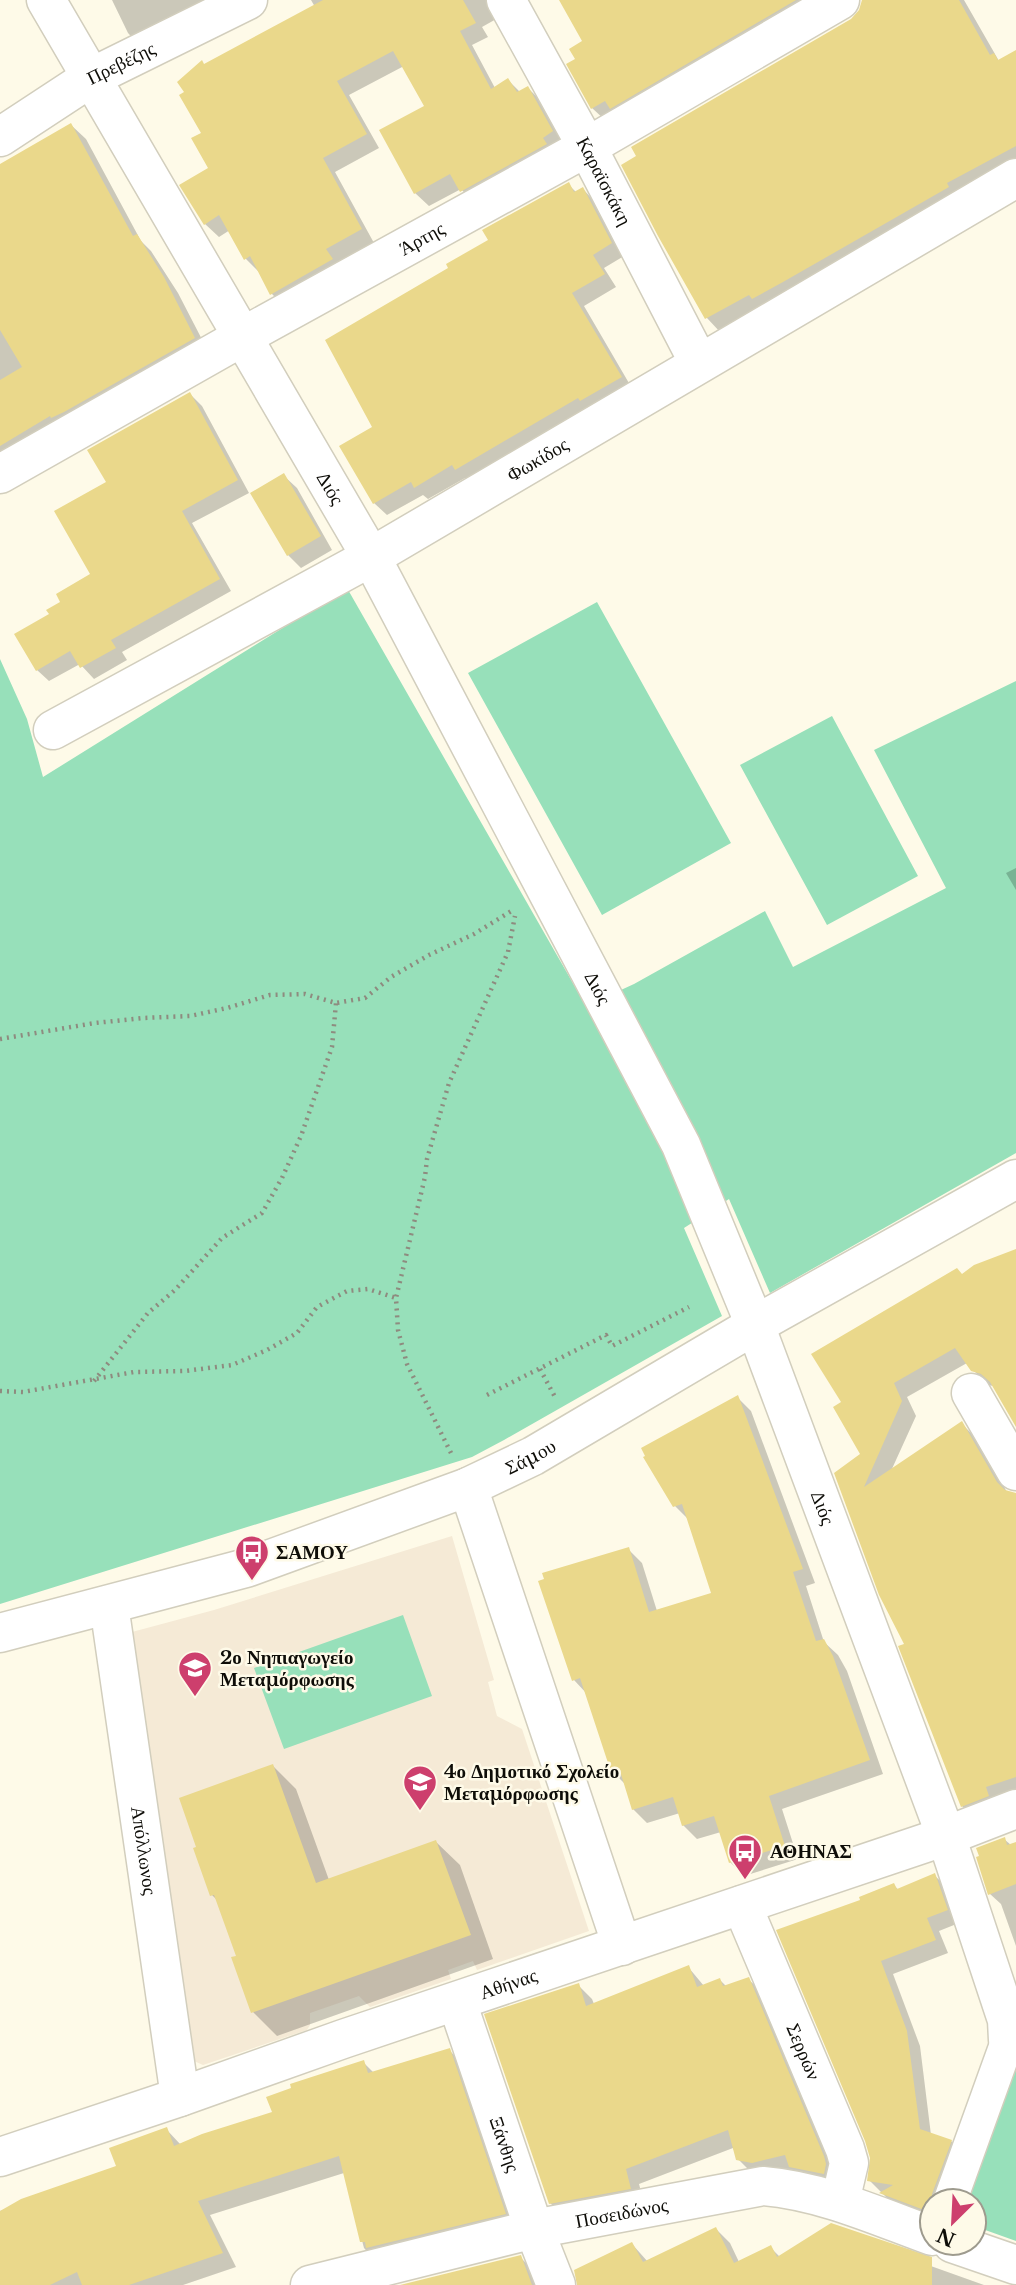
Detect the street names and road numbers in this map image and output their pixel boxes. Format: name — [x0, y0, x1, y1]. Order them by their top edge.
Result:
street label: Πρεβέζης — [83, 36, 159, 90]
street label: Καραϊσκάκη — [572, 133, 637, 229]
street label: Άρτης — [395, 217, 449, 260]
street label: Φωκίδος — [503, 433, 573, 487]
street label: Διός — [312, 468, 349, 509]
street label: Διός — [580, 968, 616, 1009]
street label: Σάμου — [502, 1434, 560, 1480]
street label: Διός — [806, 1488, 840, 1528]
street label: Απόλλωνος — [126, 1805, 162, 1897]
street label: Αθήνας — [477, 1963, 540, 2004]
street label: Σερρών — [781, 2020, 826, 2084]
street label: Ξάνθης — [485, 2113, 525, 2176]
street label: Ποσειδώνος — [574, 2193, 670, 2233]

